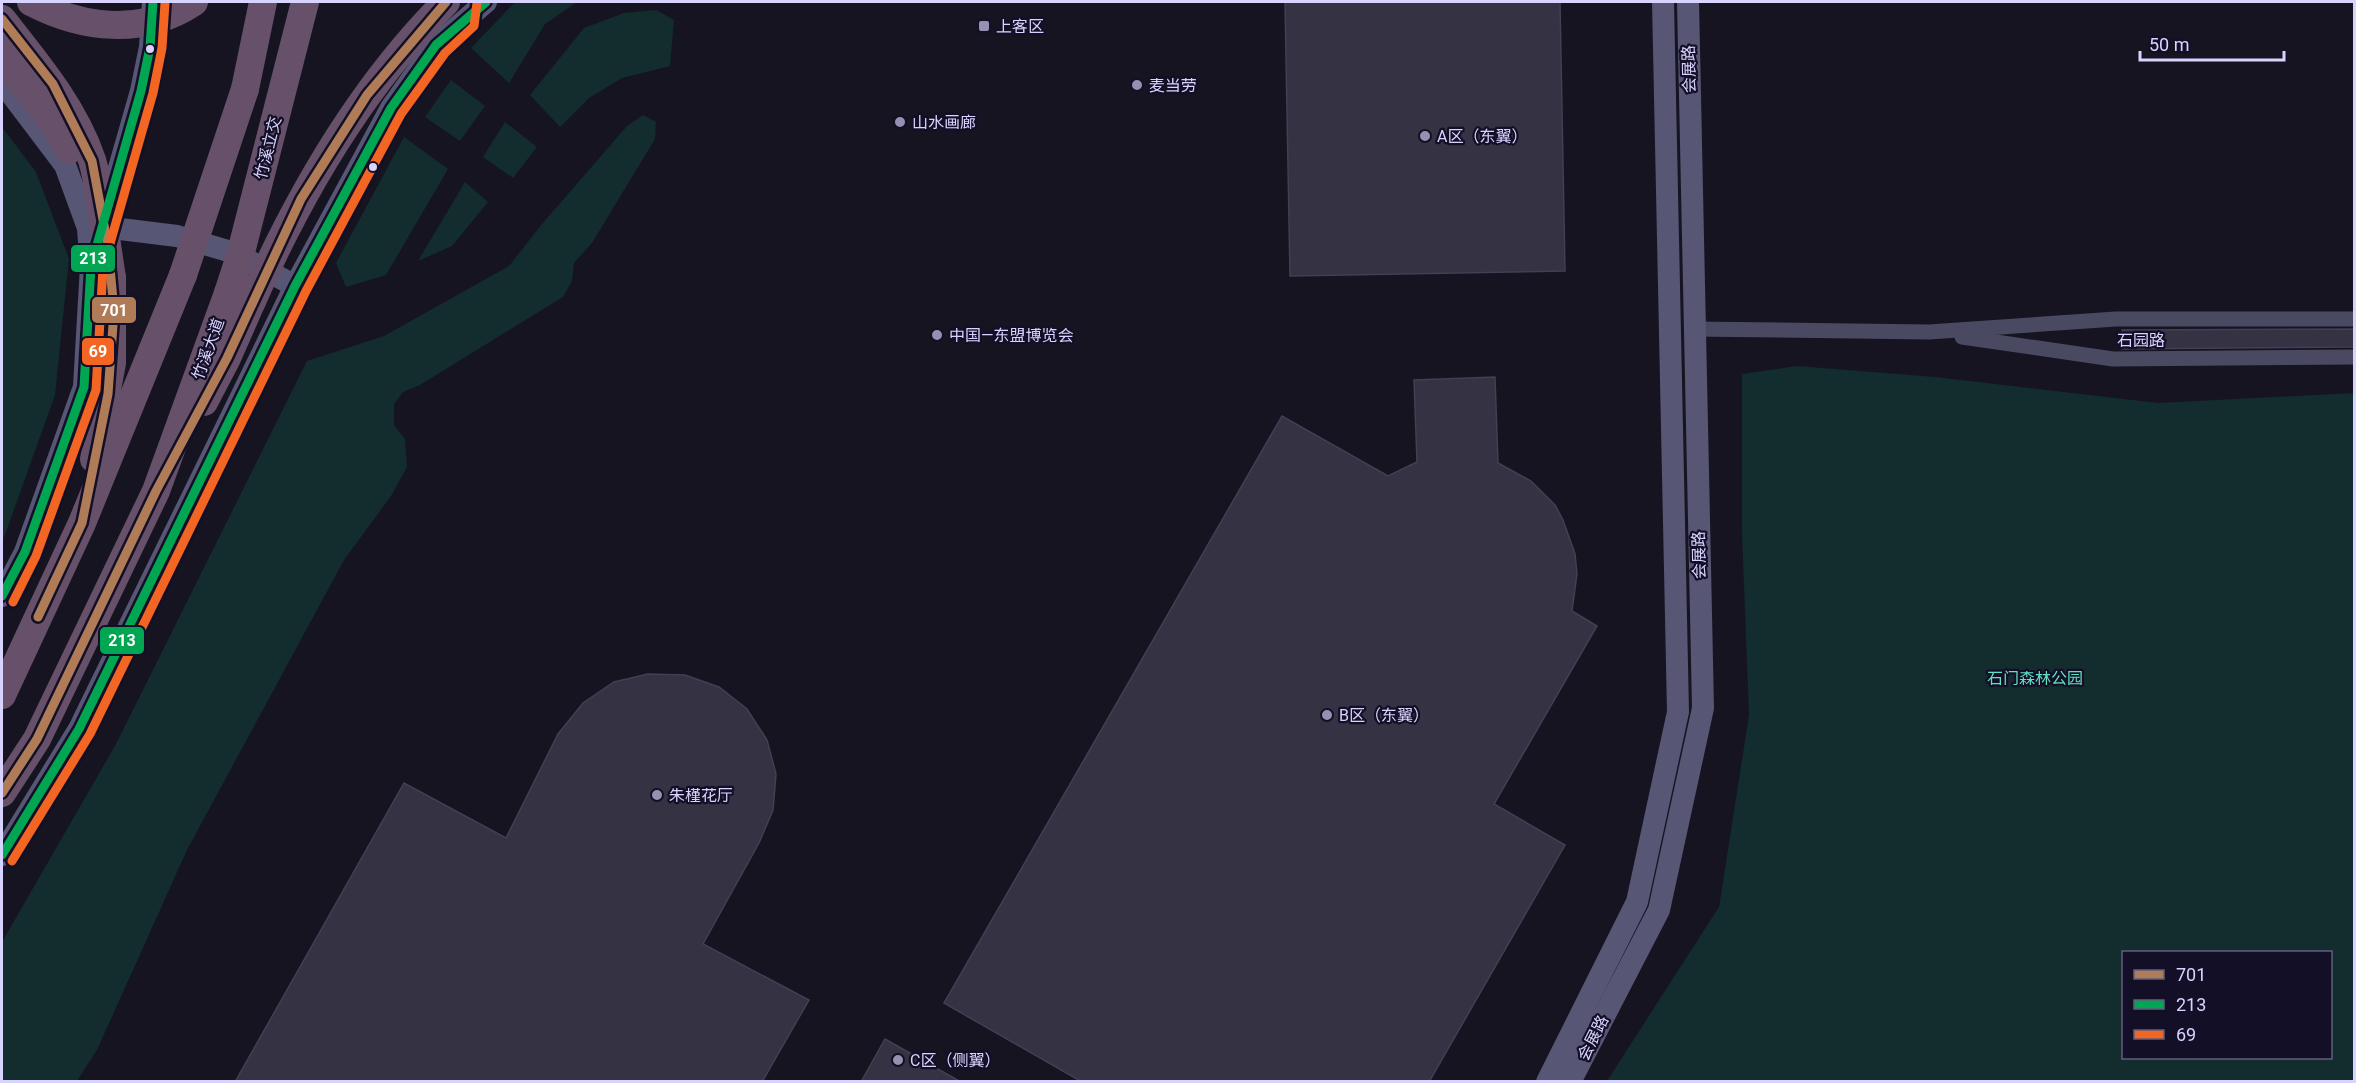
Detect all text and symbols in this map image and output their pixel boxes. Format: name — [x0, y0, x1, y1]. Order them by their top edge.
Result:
place label: 上客区 — [996, 17, 1044, 36]
marker: 上客区 — [977, 19, 991, 33]
scale bar — [2140, 24, 2284, 62]
text: 50 m — [2149, 34, 2189, 55]
unlabelled marker — [144, 43, 156, 55]
street label: 会展路 — [1679, 45, 1699, 93]
place label: 麦当劳 — [1149, 76, 1197, 95]
marker: 麦当劳 — [1130, 78, 1144, 92]
place label: 山水画廊 — [912, 113, 976, 132]
street label: 竹溪立交 — [251, 115, 285, 181]
marker: 山水画廊 — [893, 115, 907, 129]
place label: A区（东翼） — [1437, 127, 1527, 146]
marker: A区（东翼） — [1418, 129, 1432, 143]
unlabelled marker — [367, 161, 379, 173]
line badge: 213 — [70, 244, 116, 273]
text: 213 — [79, 249, 107, 268]
line badge: 701 — [91, 296, 137, 324]
text: 701 — [100, 301, 128, 320]
street label: 竹溪大道 — [188, 316, 228, 382]
place label: 中国—东盟博览会 — [949, 326, 1074, 345]
marker: 中国—东盟博览会 — [930, 328, 944, 342]
street label: 石园路 — [2117, 331, 2165, 350]
line badge: 69 — [81, 337, 115, 366]
text: 69 — [89, 342, 107, 361]
street label: 会展路 — [1689, 531, 1709, 579]
line badge: 213 — [99, 626, 145, 655]
text: 213 — [108, 631, 136, 650]
park label: 石门森林公园 — [1987, 669, 2083, 688]
place label: B区（东翼） — [1339, 706, 1429, 725]
marker: B区（东翼） — [1320, 708, 1334, 722]
place label: 朱槿花厅 — [669, 786, 733, 805]
marker: 朱槿花厅 — [650, 788, 664, 802]
legend — [2122, 951, 2332, 1059]
text: 701 — [2176, 964, 2206, 985]
text: 213 — [2176, 994, 2206, 1015]
street label: 会展路 — [1574, 1012, 1612, 1064]
text: 69 — [2176, 1024, 2196, 1045]
place label: C区（侧翼） — [910, 1051, 1000, 1070]
marker: C区（侧翼） — [891, 1053, 905, 1067]

